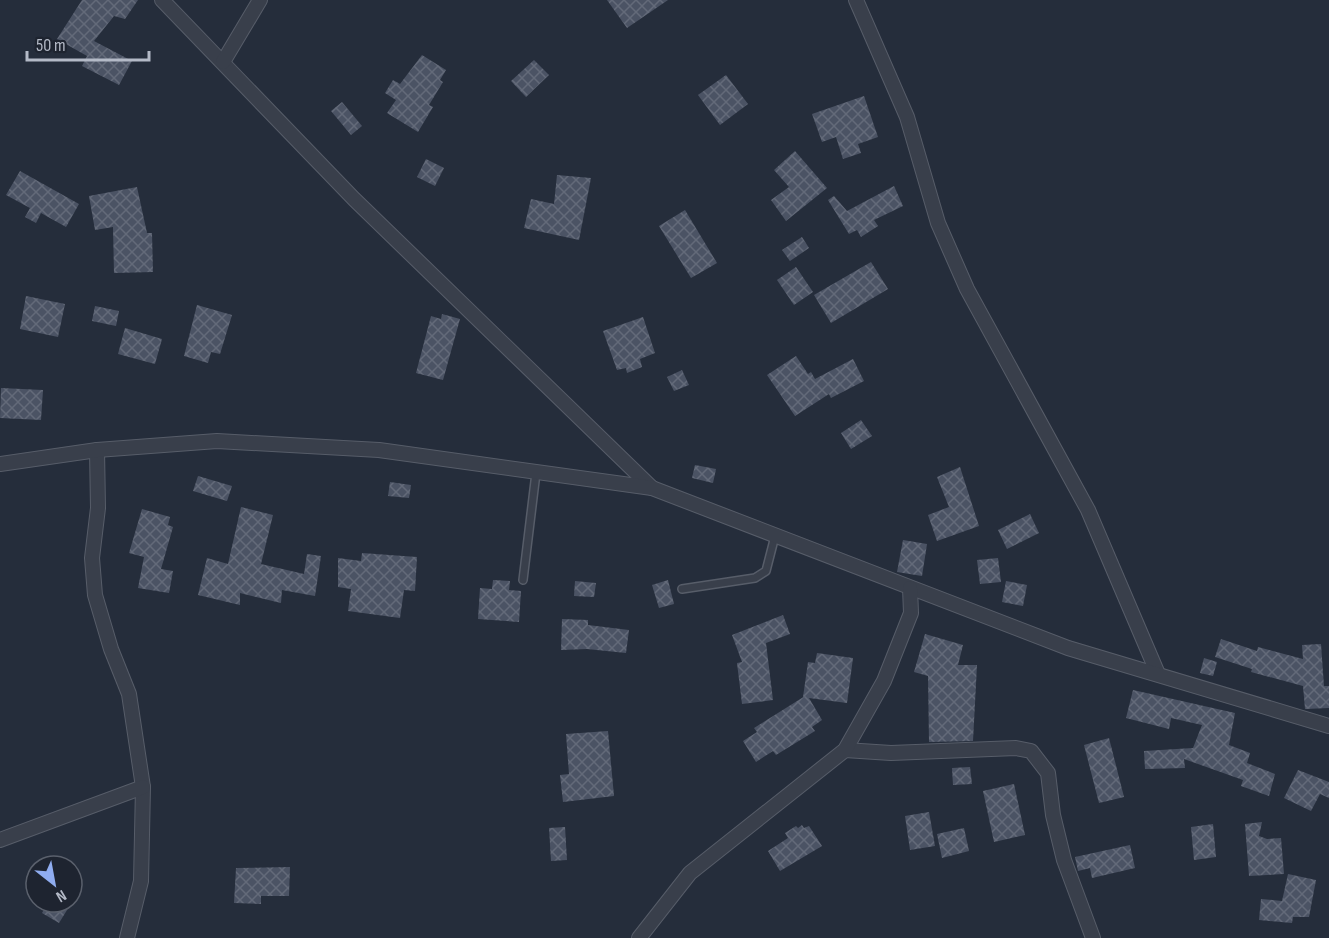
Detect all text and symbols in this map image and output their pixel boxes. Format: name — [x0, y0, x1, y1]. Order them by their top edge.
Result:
scale bar — [27, 24, 148, 62]
text: 50 m — [36, 35, 66, 56]
north arrow — [24, 854, 84, 914]
text: N — [52, 885, 70, 906]

